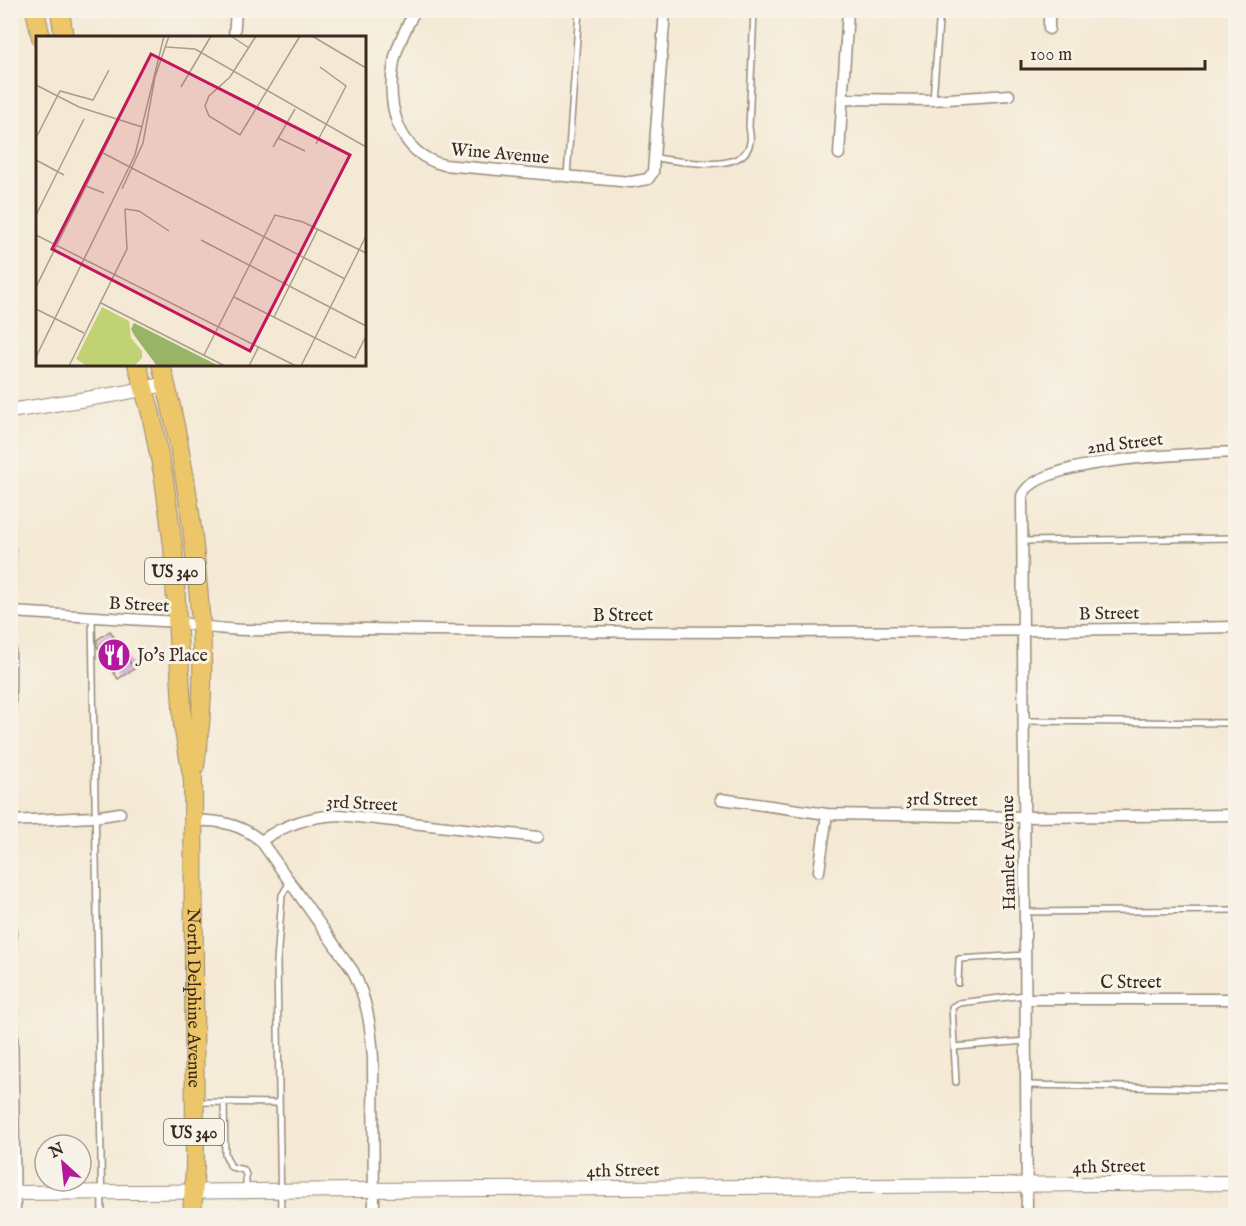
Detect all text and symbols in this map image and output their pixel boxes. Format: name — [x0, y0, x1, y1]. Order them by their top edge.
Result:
scale bar — [1021, 33, 1206, 71]
inset map — [36, 36, 366, 366]
text: 100 m — [1030, 44, 1072, 67]
street label: Wine Avenue — [450, 139, 550, 170]
street label: 2nd Street — [1086, 428, 1164, 461]
road number: US 340 — [145, 558, 205, 584]
street label: B Street — [108, 592, 170, 619]
street label: B Street — [1079, 602, 1140, 627]
street label: B Street — [593, 605, 653, 628]
restaurant icon: Jo's Place — [96, 637, 132, 673]
place label: Jo's Place — [135, 645, 208, 668]
street label: 3rd Street — [906, 788, 978, 813]
street label: 3rd Street — [326, 791, 398, 818]
street label: Hamlet Avenue — [997, 795, 1022, 911]
street label: North Delphine Avenue — [181, 908, 205, 1088]
street label: C Street — [1100, 972, 1162, 995]
road number: US 340 — [164, 1119, 224, 1145]
north arrow — [33, 1133, 93, 1193]
text: N — [45, 1139, 68, 1164]
street label: 4th Street — [1072, 1155, 1146, 1180]
street label: 4th Street — [586, 1159, 660, 1184]

